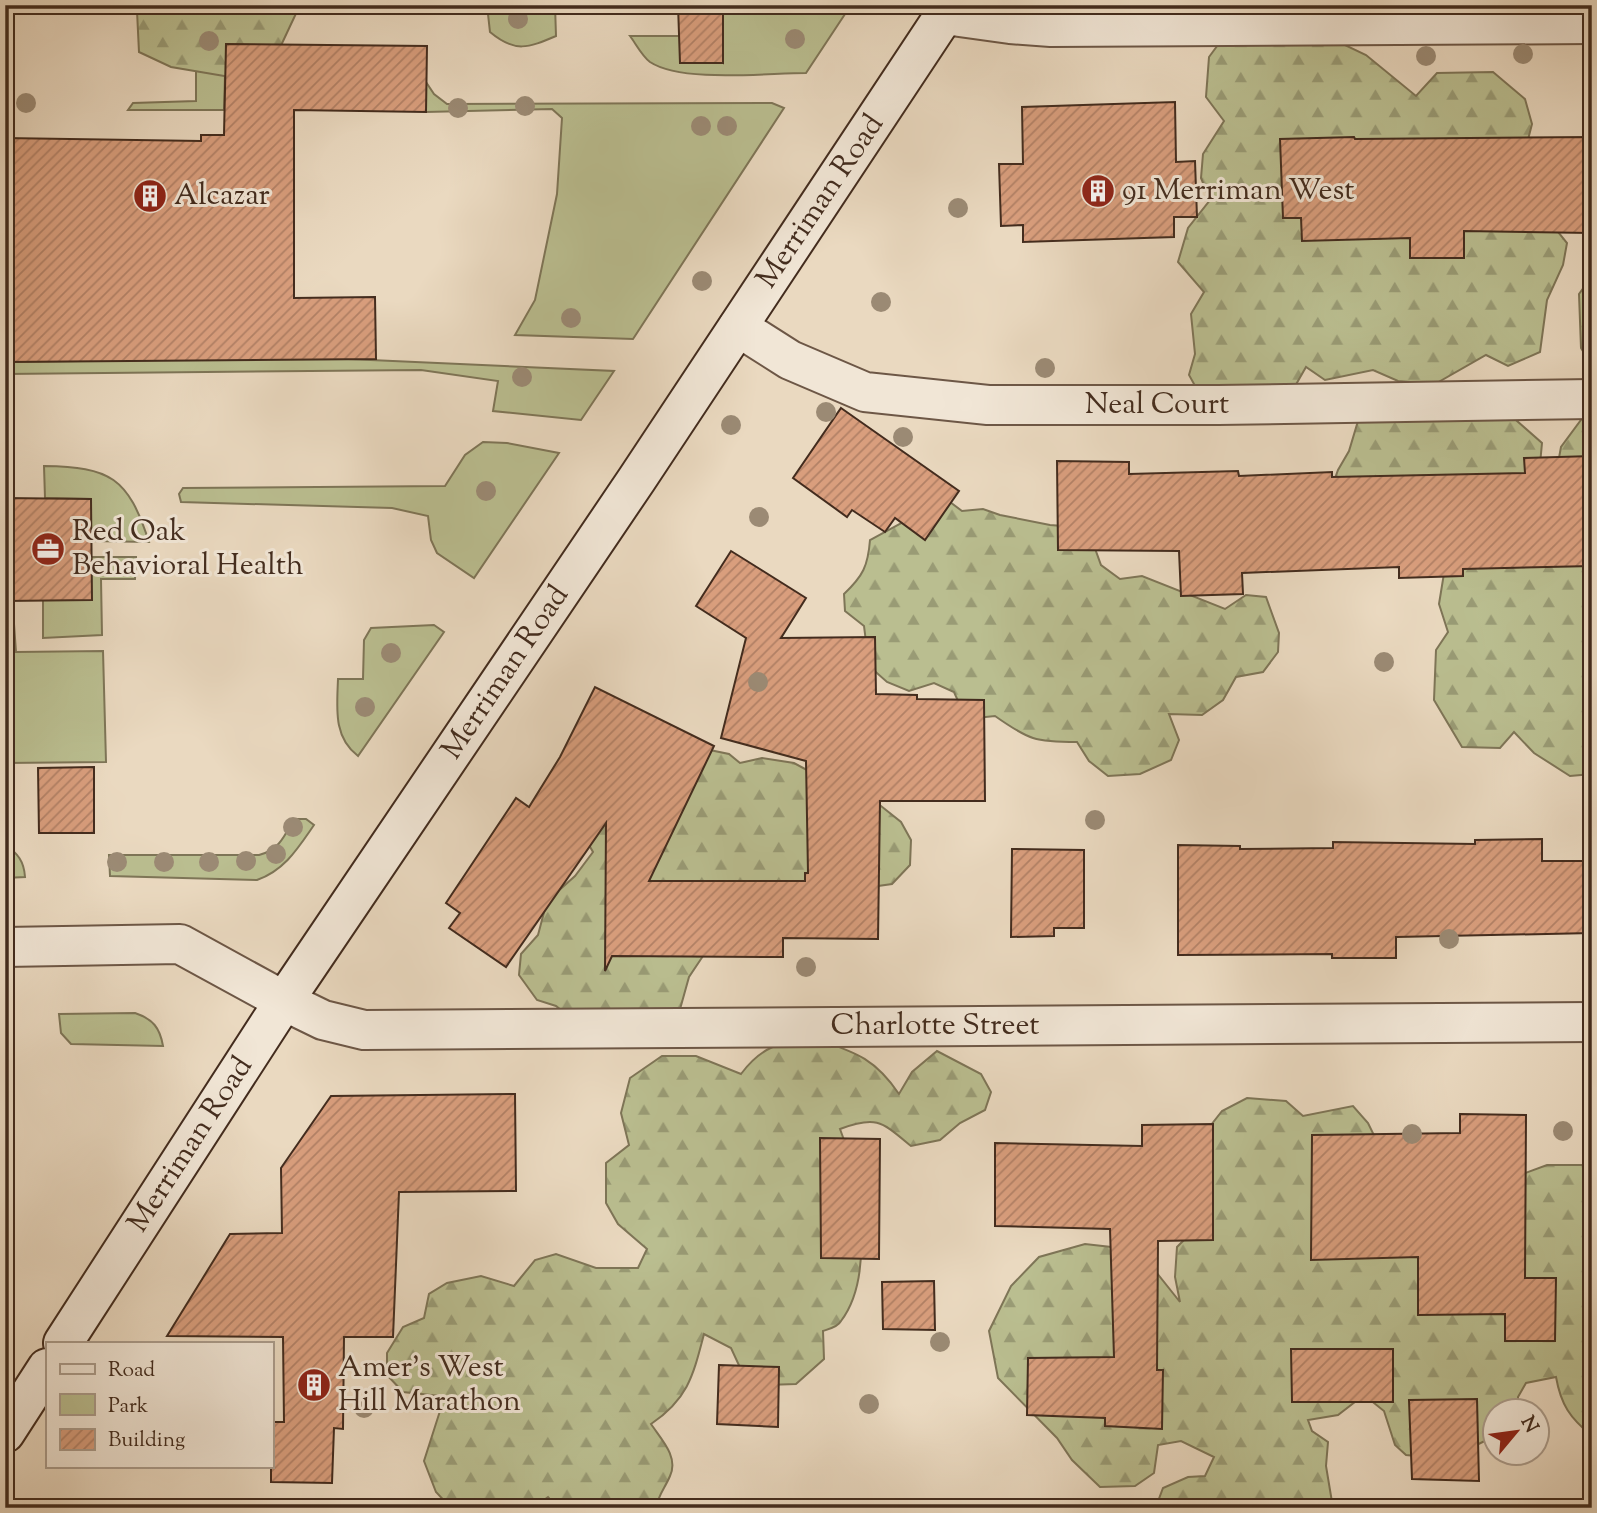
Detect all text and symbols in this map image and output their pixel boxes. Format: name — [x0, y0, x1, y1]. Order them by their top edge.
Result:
street label: Merriman Road — [747, 106, 895, 298]
place label: 91 Merriman West — [1122, 170, 1354, 213]
building icon: 91 Merriman West — [1079, 172, 1117, 210]
place label: Alcazar — [174, 175, 270, 218]
building icon: Alcazar — [131, 177, 169, 215]
street label: Neal Court — [1085, 384, 1229, 427]
place label: Red Oak Behavioral Health — [72, 511, 304, 588]
office icon: Red Oak Behavioral Health — [29, 530, 67, 568]
street label: Merriman Road — [432, 577, 580, 769]
street label: Charlotte Street — [830, 1005, 1040, 1048]
street label: Merriman Road — [118, 1048, 264, 1242]
legend — [46, 1342, 273, 1468]
place label: Amer's West Hill Marathon — [338, 1347, 521, 1424]
text: Road — [108, 1356, 155, 1386]
building icon: Amer's West Hill Marathon — [295, 1366, 333, 1404]
text: Park — [108, 1392, 149, 1422]
north arrow — [1482, 1398, 1552, 1468]
text: N — [1513, 1412, 1544, 1438]
text: Building — [108, 1426, 185, 1456]

